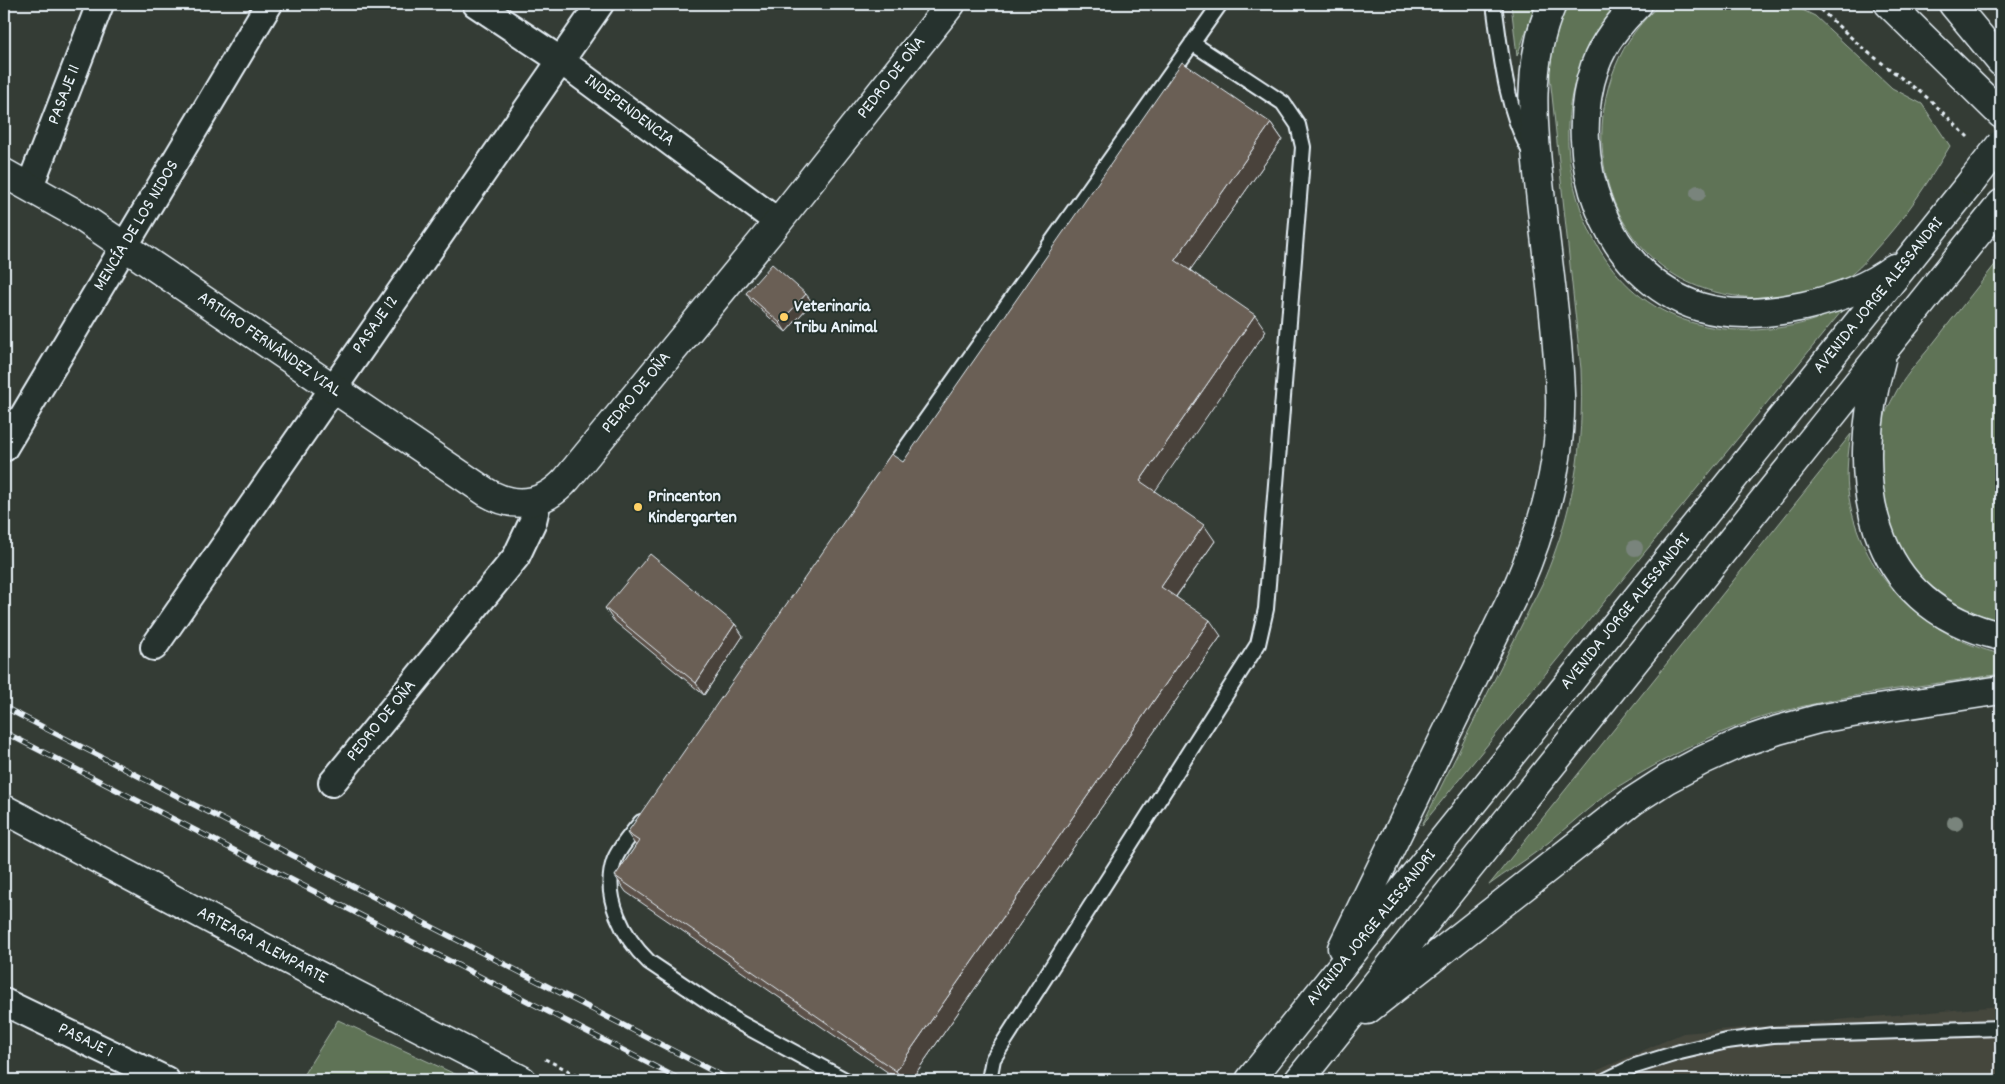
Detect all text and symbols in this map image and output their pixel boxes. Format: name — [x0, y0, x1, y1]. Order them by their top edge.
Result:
street label: PEDRO DE OÑA — [852, 31, 932, 125]
street label: PASAJE 11 — [42, 61, 88, 129]
street label: INDEPENDENCIA — [578, 69, 680, 154]
street label: MENCÍA DE LOS NIDOS — [88, 156, 186, 296]
street label: AVENIDA JORGE ALESSANDRI — [1808, 212, 1950, 380]
street label: ARTURO FERNÁNDEZ VIAL — [192, 286, 347, 405]
street label: PASAJE 12 — [347, 291, 405, 359]
place label: Veterinaria Tribu Animal — [794, 295, 878, 341]
marker: Veterinaria Tribu Animal — [778, 311, 790, 323]
street label: PEDRO DE OÑA — [596, 347, 678, 439]
place label: Princenton Kindergarten — [648, 485, 737, 531]
marker: Princenton Kindergarten — [632, 501, 644, 513]
street label: AVENIDA JORGE ALESSANDRI — [1555, 528, 1697, 696]
street label: PEDRO DE OÑA — [341, 675, 423, 767]
street label: AVENIDA JORGE ALESSANDRI — [1301, 844, 1443, 1012]
street label: ARTEAGA ALEMPARTE — [192, 901, 332, 991]
street label: PASAJE 1 — [53, 1017, 117, 1065]

